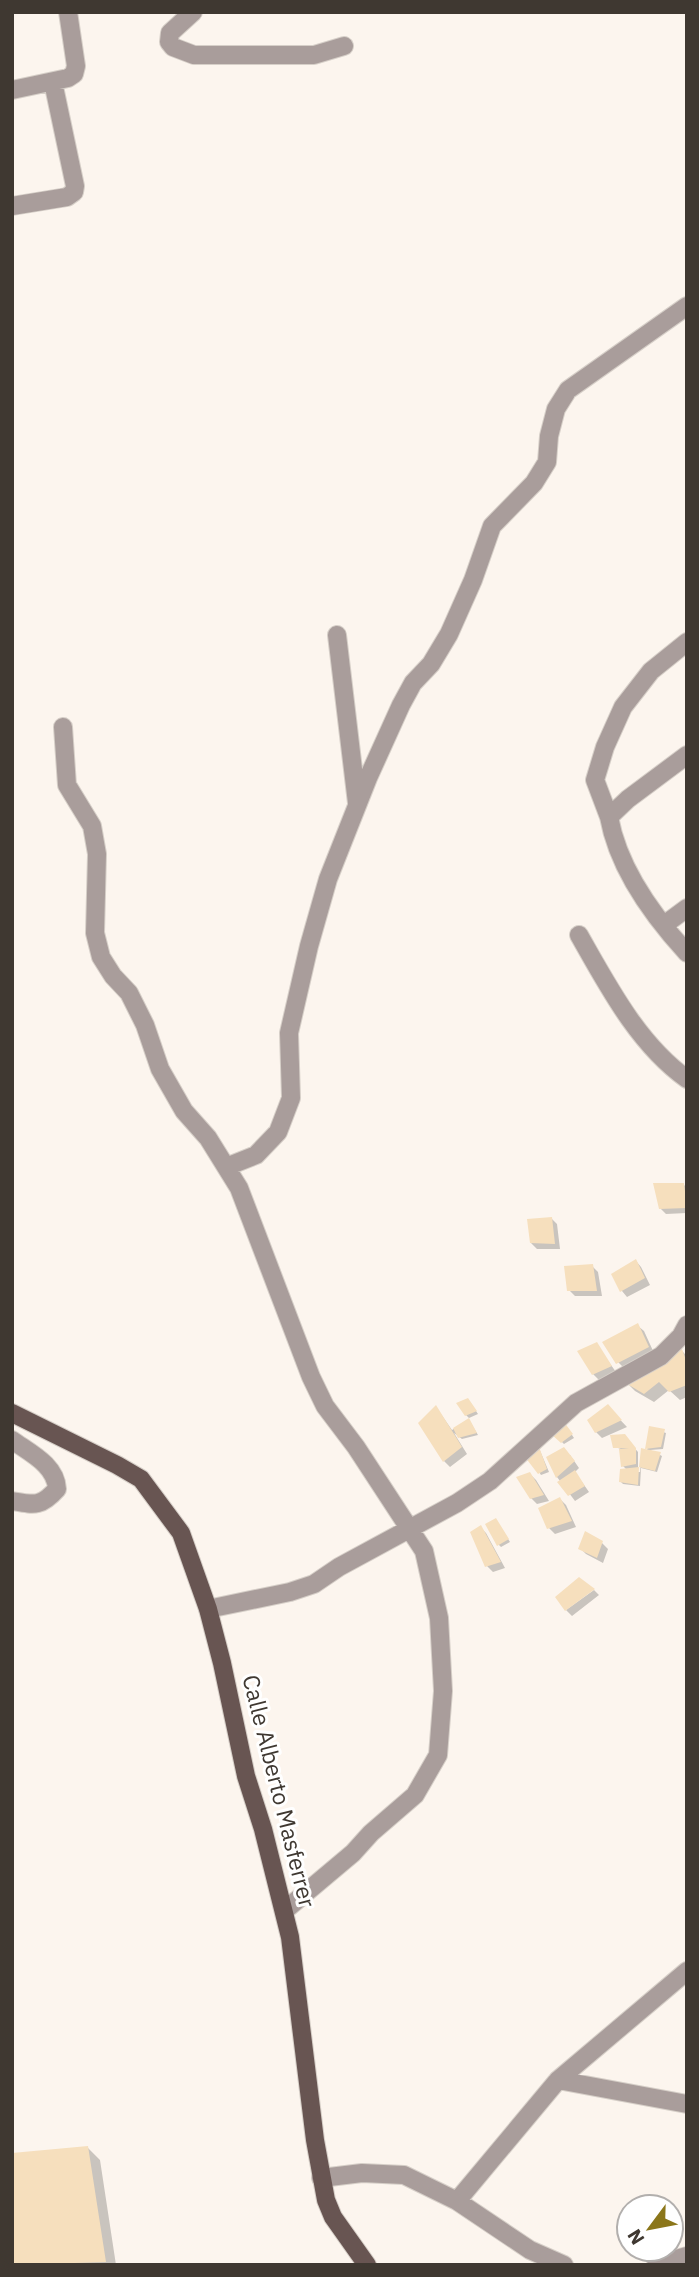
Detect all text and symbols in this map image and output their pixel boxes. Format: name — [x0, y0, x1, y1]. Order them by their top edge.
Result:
street label: Calle Alberto Masferrer — [237, 1671, 324, 1911]
north arrow — [615, 2193, 685, 2263]
text: N — [622, 2225, 649, 2249]

